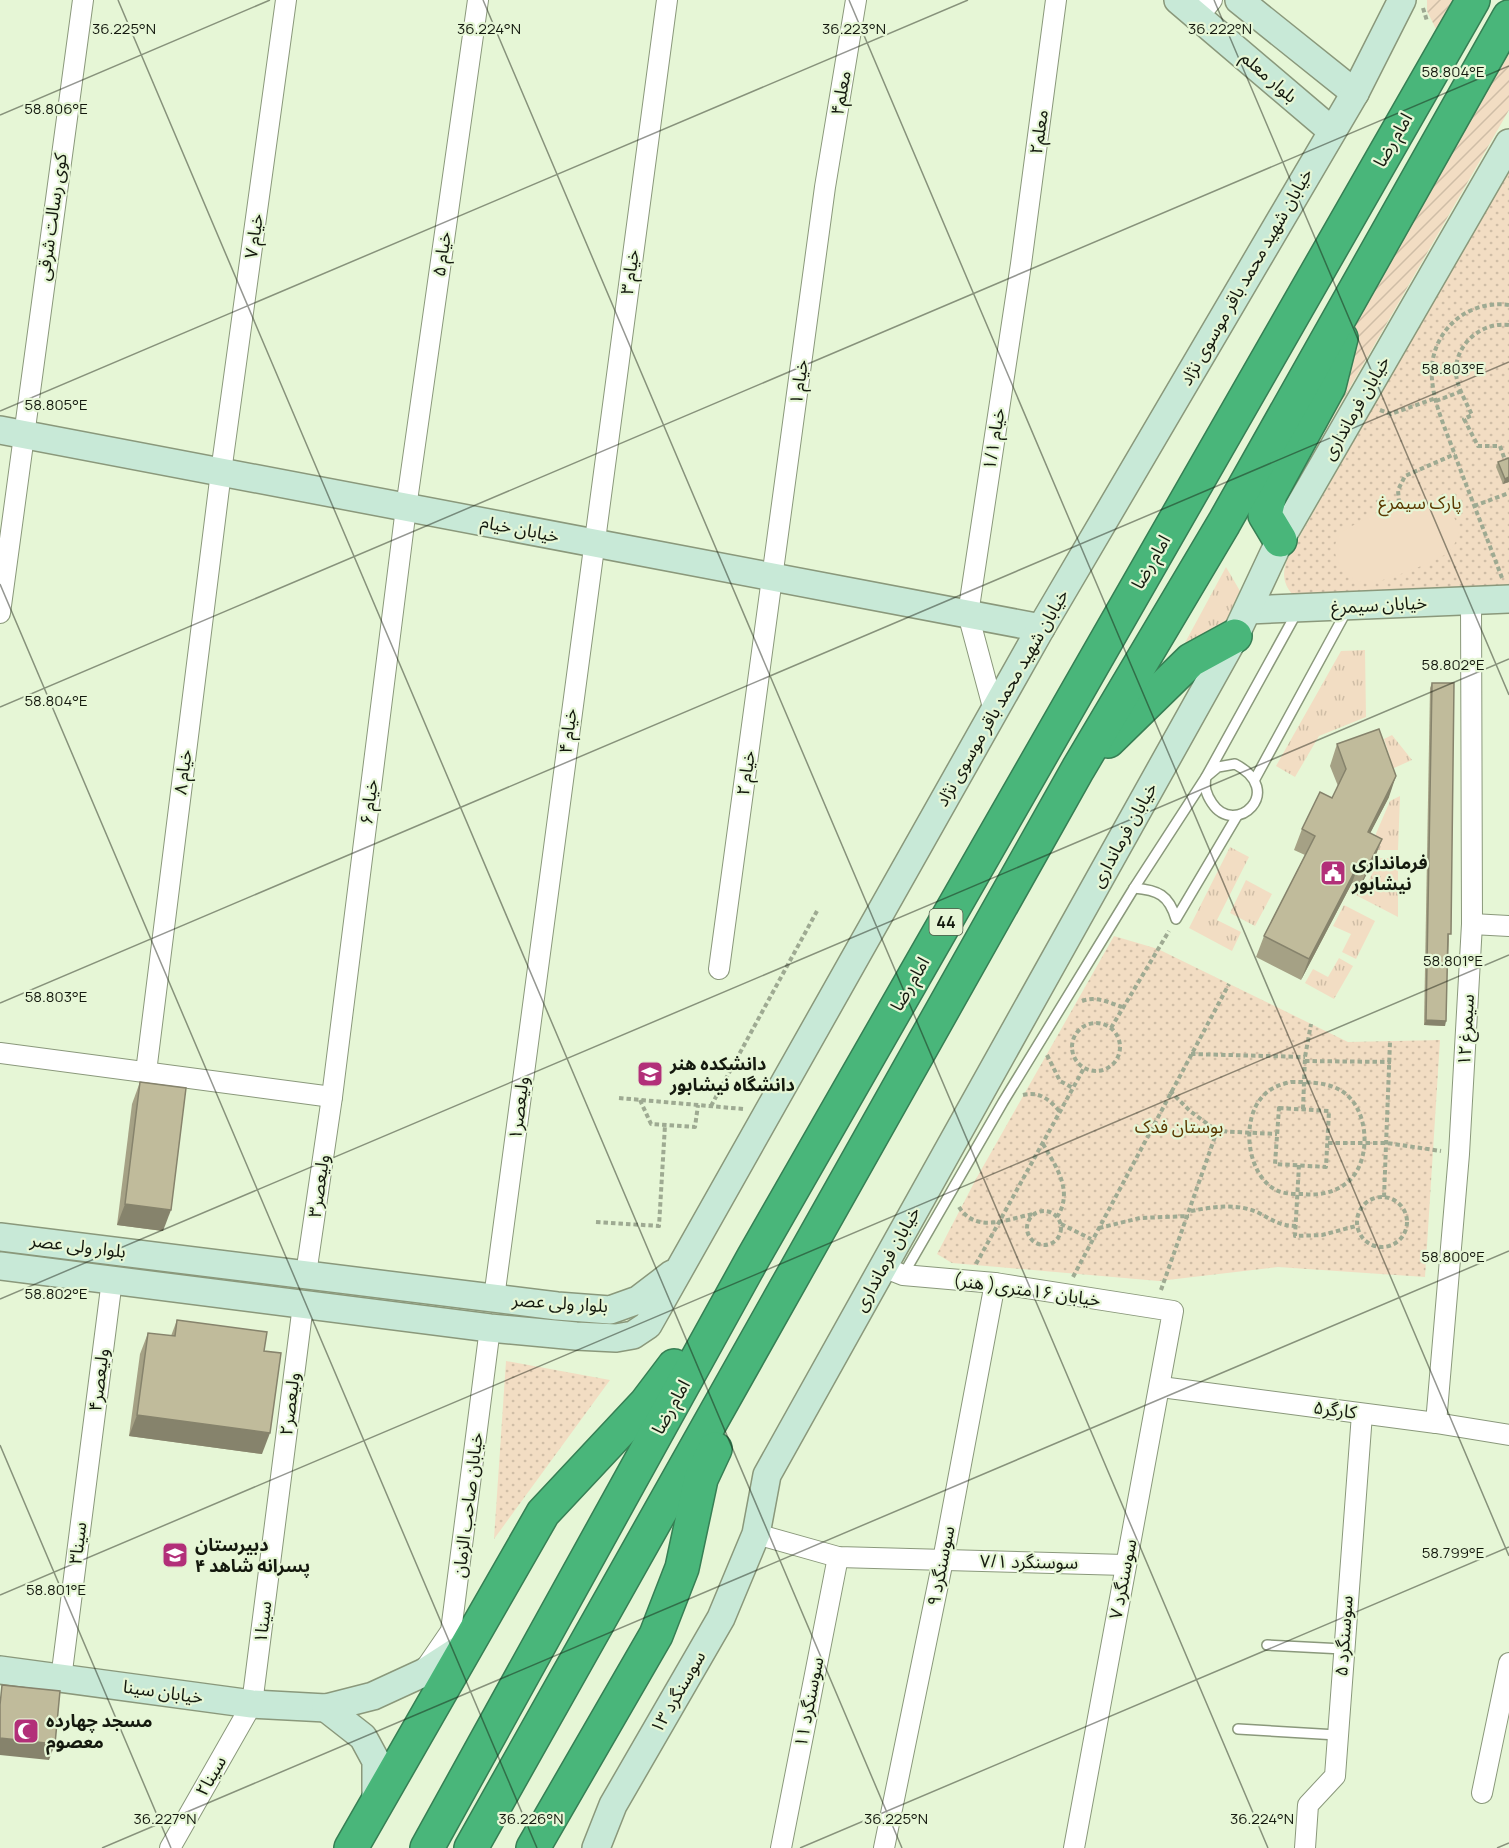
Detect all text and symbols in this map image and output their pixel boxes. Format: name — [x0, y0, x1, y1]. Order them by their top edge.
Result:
text: 36.225°N — [92, 18, 156, 39]
text: 36.224°N — [457, 18, 521, 39]
text: 36.223°N — [822, 18, 886, 39]
text: 36.222°N — [1188, 18, 1252, 39]
street label: بلوار معلم — [1235, 45, 1303, 109]
text: 58.804°E — [1421, 61, 1485, 82]
street label: معلم۴ — [824, 69, 858, 117]
text: 58.806°E — [24, 98, 88, 119]
street label: معلم۲ — [1023, 108, 1055, 156]
street label: امام رضا — [1367, 108, 1420, 172]
street label: کوی رسالت شرقی — [30, 151, 72, 282]
street label: خیابان شهید محمد باقر موسوی نژاد — [1173, 163, 1317, 390]
street label: خیام ۷ — [238, 212, 271, 260]
street label: خیام ۵ — [426, 230, 459, 278]
street label: خیام ۳ — [614, 248, 647, 296]
street label: خیابان فرمانداری — [1316, 351, 1395, 464]
street label: خیام ۱ — [783, 358, 816, 406]
text: 58.803°E — [1422, 358, 1484, 379]
text: 58.805°E — [25, 394, 88, 415]
street label: خیام ۱/۱ — [976, 406, 1013, 472]
park label: پارک سیمرغ — [1378, 490, 1462, 517]
street label: خیابان خیام — [478, 509, 562, 550]
street label: امام رضا — [1125, 530, 1178, 594]
street label: خیابان شهید محمد باقر موسوی نژاد — [929, 584, 1073, 811]
street label: خیابان سیمرغ — [1330, 590, 1428, 621]
text: 58.802°E — [1422, 654, 1484, 675]
text: 58.804°E — [24, 690, 88, 711]
street label: خیام ۴ — [552, 707, 585, 755]
street label: خیام ۸ — [167, 748, 200, 796]
street label: خیام ۲ — [730, 749, 763, 797]
street label: خیام ۶ — [353, 778, 386, 826]
street label: خیابان فرمانداری — [1084, 778, 1162, 891]
place label: فرمانداری نیشابور — [1351, 850, 1428, 895]
public building icon: فرمانداری نیشابور — [1318, 858, 1348, 888]
road number: 44 — [930, 909, 962, 935]
text: 58.801°E — [1423, 950, 1483, 971]
street label: امام رضا — [884, 952, 937, 1016]
text: 58.803°E — [25, 986, 87, 1007]
street label: سیمرغ ۱۲ — [1451, 994, 1482, 1067]
place label: دانشکده هنر دانشگاه نیشابور — [669, 1051, 795, 1096]
school or university icon: دانشکده هنر دانشگاه نیشابور — [635, 1059, 665, 1089]
street label: ولیعصر۱ — [502, 1075, 534, 1141]
park label: بوستان فدک — [1135, 1114, 1223, 1138]
street label: ولیعصر۳ — [302, 1153, 334, 1219]
street label: خیابان فرمانداری — [847, 1202, 925, 1315]
street label: بلوار ولی عصر — [28, 1227, 127, 1263]
text: 58.800°E — [1421, 1246, 1485, 1267]
street label: خیابان ۱۶متری( هنر) — [952, 1267, 1102, 1311]
text: 58.802°E — [25, 1283, 87, 1304]
street label: بلوار ولی عصر — [510, 1287, 609, 1317]
street label: ولیعصر۴ — [82, 1347, 114, 1413]
street label: ولیعصر۲ — [273, 1371, 305, 1437]
street label: امام رضا — [645, 1375, 698, 1440]
street label: کارگر۵ — [1312, 1394, 1359, 1424]
street label: خیابان صاحب الزمان — [446, 1431, 488, 1579]
street label: سینا۳ — [63, 1520, 92, 1565]
street label: سوسنگرد ۹ — [921, 1524, 960, 1608]
place label: دبیرستان پسرانه شاهد ۴ — [195, 1532, 310, 1578]
street label: سوسنگرد ۷ — [1103, 1537, 1142, 1621]
school or university icon: دبیرستان پسرانه شاهد ۴ — [160, 1540, 190, 1570]
text: 58.799°E — [1422, 1542, 1484, 1563]
street label: سوسنگرد ۷/۱ — [980, 1548, 1078, 1574]
text: 58.801°E — [26, 1579, 86, 1600]
street label: سوسنگرد ۵ — [1328, 1595, 1358, 1677]
street label: سینا۱ — [248, 1599, 277, 1644]
street label: سوسنگرد ۱۳ — [644, 1646, 710, 1737]
street label: سوسنگرد ۱۱ — [788, 1655, 829, 1749]
street label: خیابان سینا — [121, 1674, 205, 1709]
place label: مسجد چهارده معصوم — [46, 1708, 152, 1755]
mosque icon: مسجد چهارده معصوم — [11, 1716, 41, 1746]
street label: سینا۲ — [189, 1751, 231, 1800]
text: 36.227°N — [133, 1808, 197, 1829]
text: 36.226°N — [499, 1808, 563, 1829]
text: 36.225°N — [864, 1808, 928, 1829]
text: 36.224°N — [1230, 1808, 1294, 1829]

